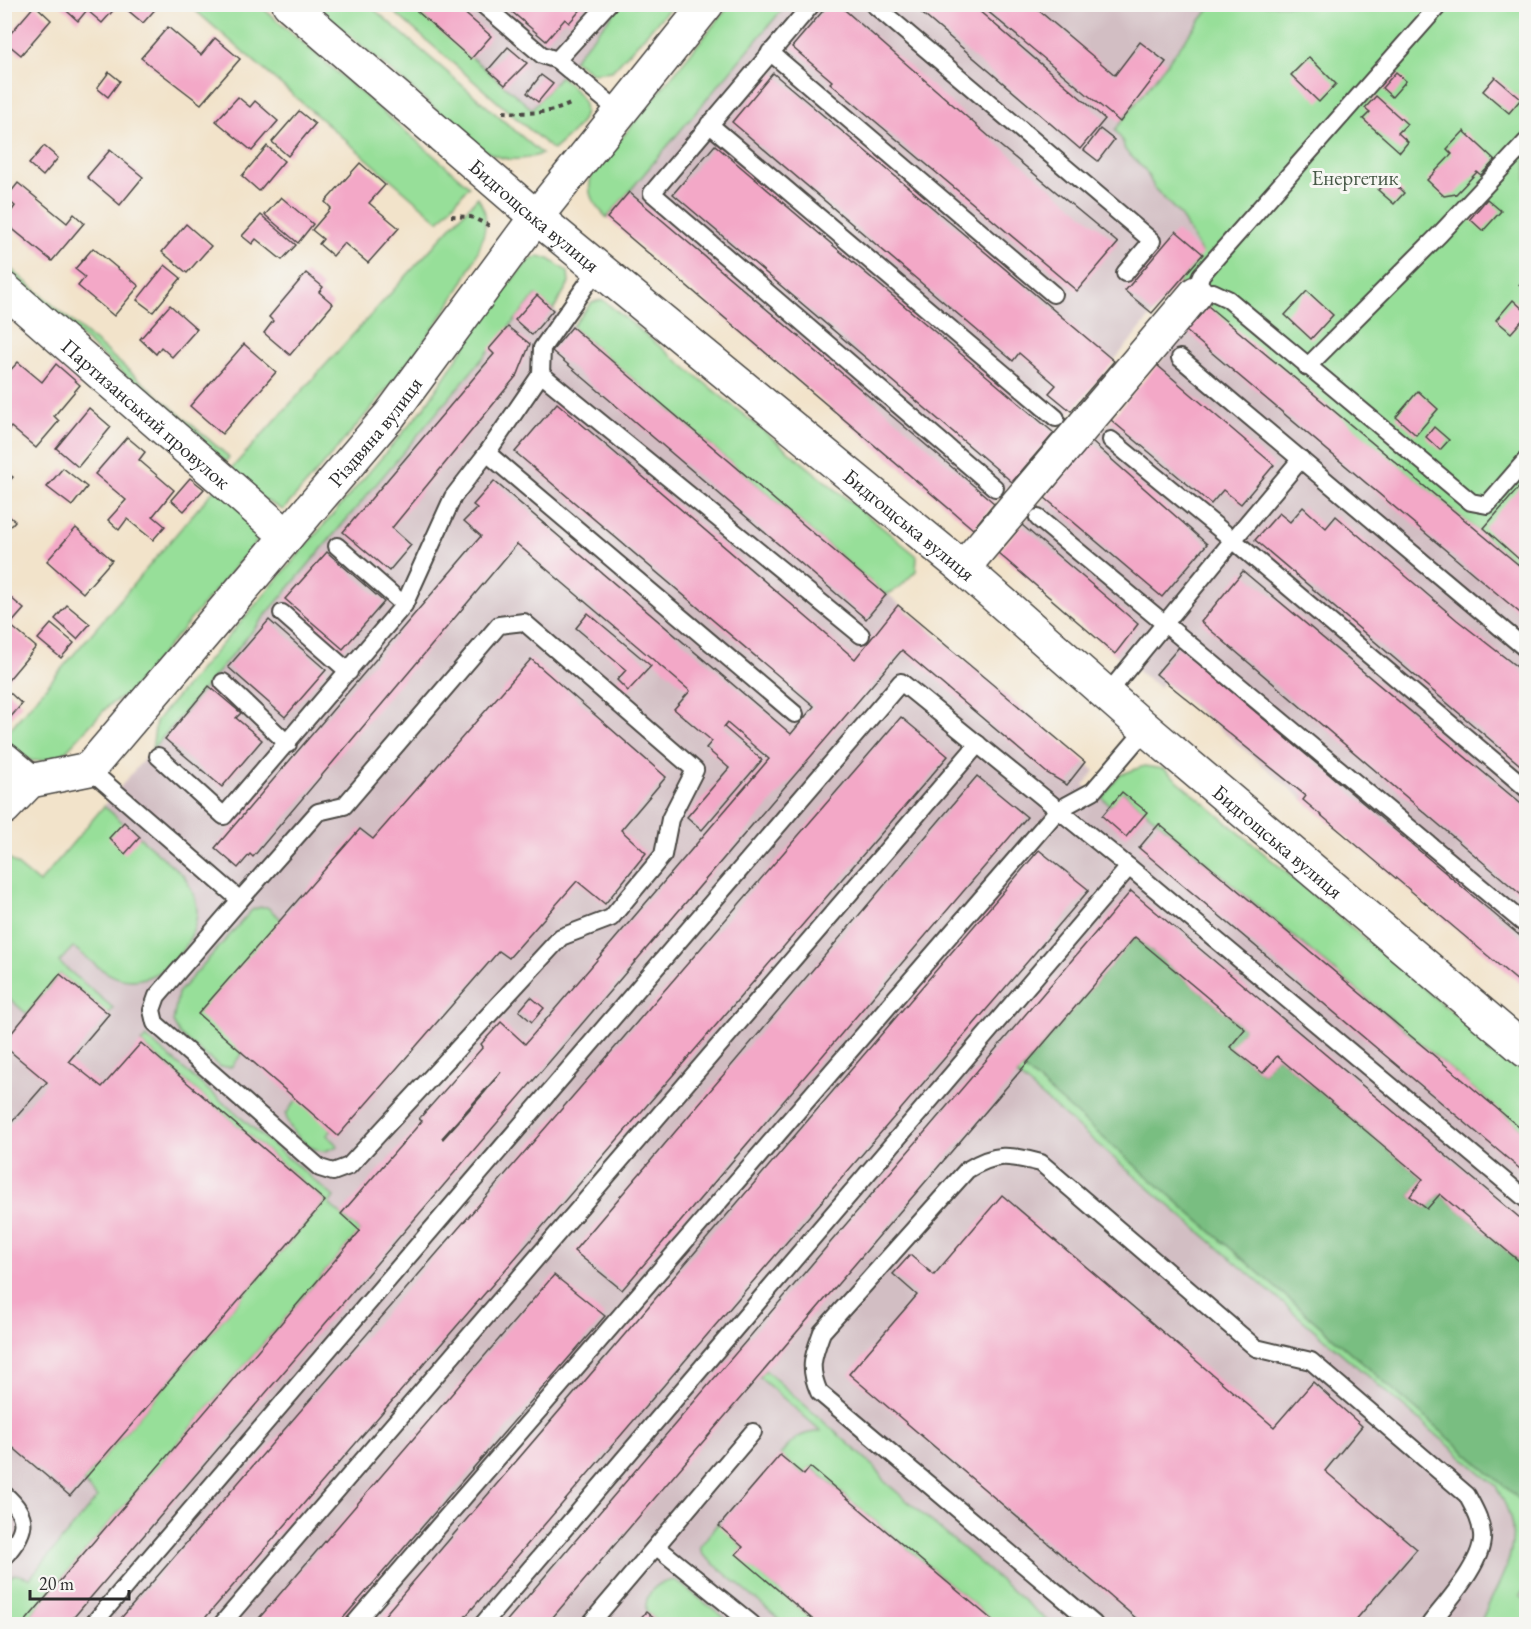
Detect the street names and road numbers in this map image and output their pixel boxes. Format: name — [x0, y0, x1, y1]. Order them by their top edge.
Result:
street label: Бидгощська вулиця — [464, 152, 606, 278]
street label: Партизанський провулок — [56, 332, 237, 495]
street label: Різдвяна вулиця — [322, 371, 427, 492]
street label: Бидгощська вулиця — [838, 462, 981, 586]
street label: Бидгощська вулиця — [1207, 778, 1349, 904]

